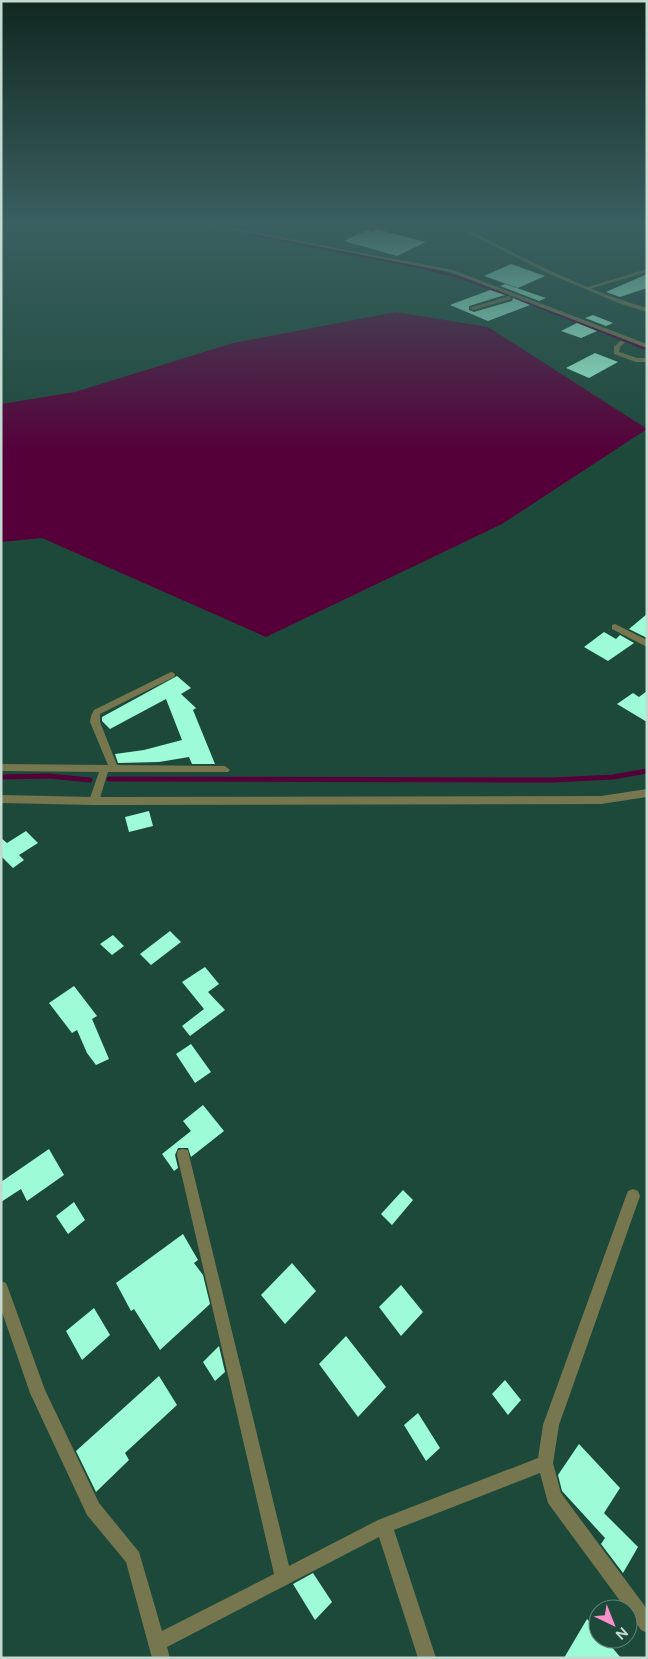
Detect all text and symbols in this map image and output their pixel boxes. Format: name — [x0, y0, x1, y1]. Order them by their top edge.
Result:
north arrow — [588, 1599, 638, 1649]
text: N — [612, 1623, 631, 1643]

